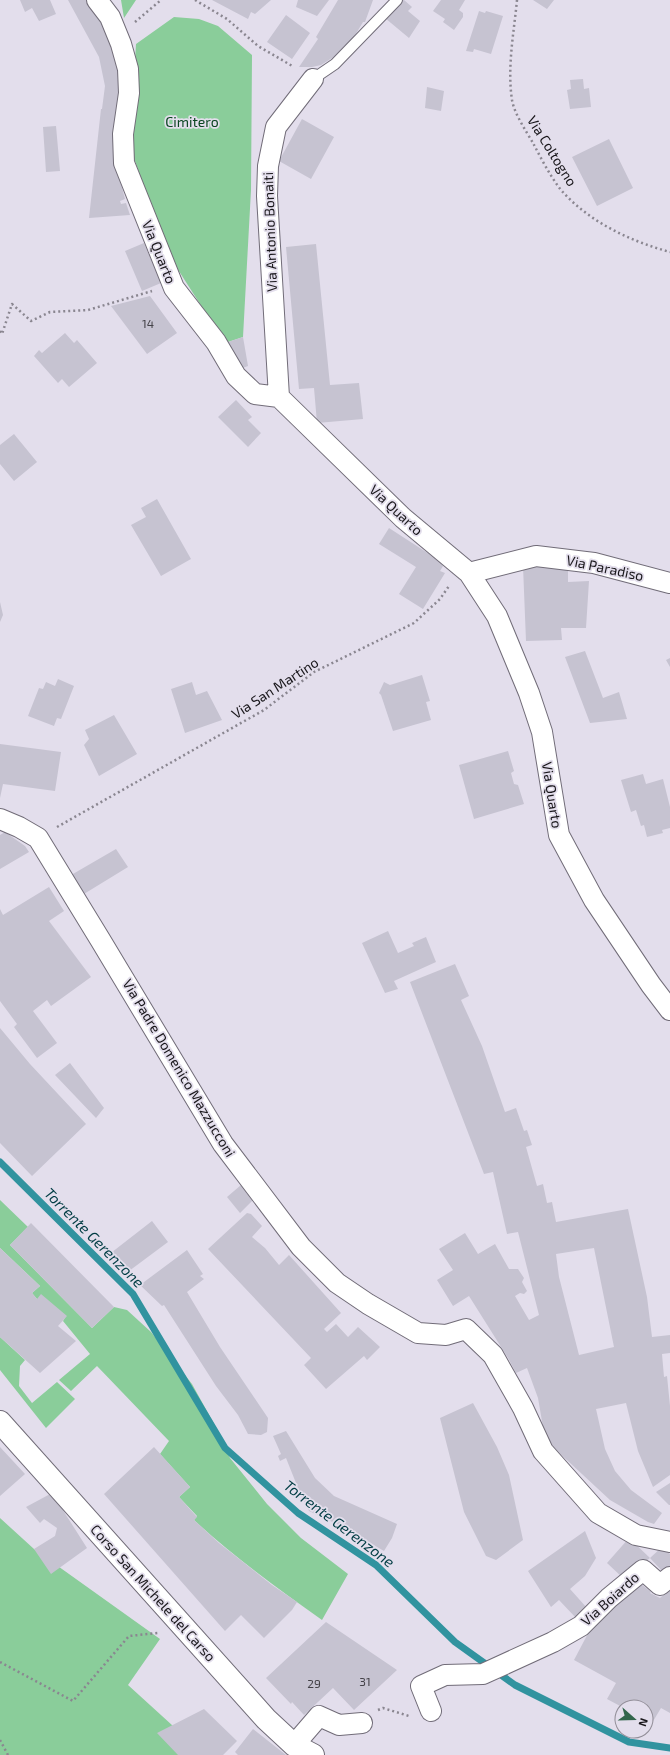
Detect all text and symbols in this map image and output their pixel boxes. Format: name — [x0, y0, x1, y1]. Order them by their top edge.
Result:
street label: Via Coltogno — [524, 112, 581, 189]
park label: Cimitero — [165, 113, 219, 130]
street label: Via Antonio Bonaiti — [259, 172, 280, 292]
street label: Via Quarto — [139, 218, 180, 286]
house number: 14 — [142, 316, 154, 330]
street label: Via Quarto — [366, 481, 427, 539]
street label: Via Paradiso — [565, 551, 645, 584]
street label: Via San Martino — [228, 653, 321, 722]
street label: Via Quarto — [539, 761, 566, 829]
street label: Via Padre Domenico Mazzucconi — [119, 976, 239, 1160]
water label: Torrente Gerenzone — [41, 1184, 148, 1291]
water label: Torrente Gerenzone — [281, 1476, 398, 1571]
street label: Corso San Michele del Carso — [87, 1521, 219, 1665]
street label: Via Boiardo — [577, 1568, 642, 1629]
house number: 31 — [359, 1674, 371, 1688]
house number: 29 — [307, 1676, 321, 1690]
north arrow — [614, 1699, 654, 1739]
text: N — [636, 1717, 651, 1729]

